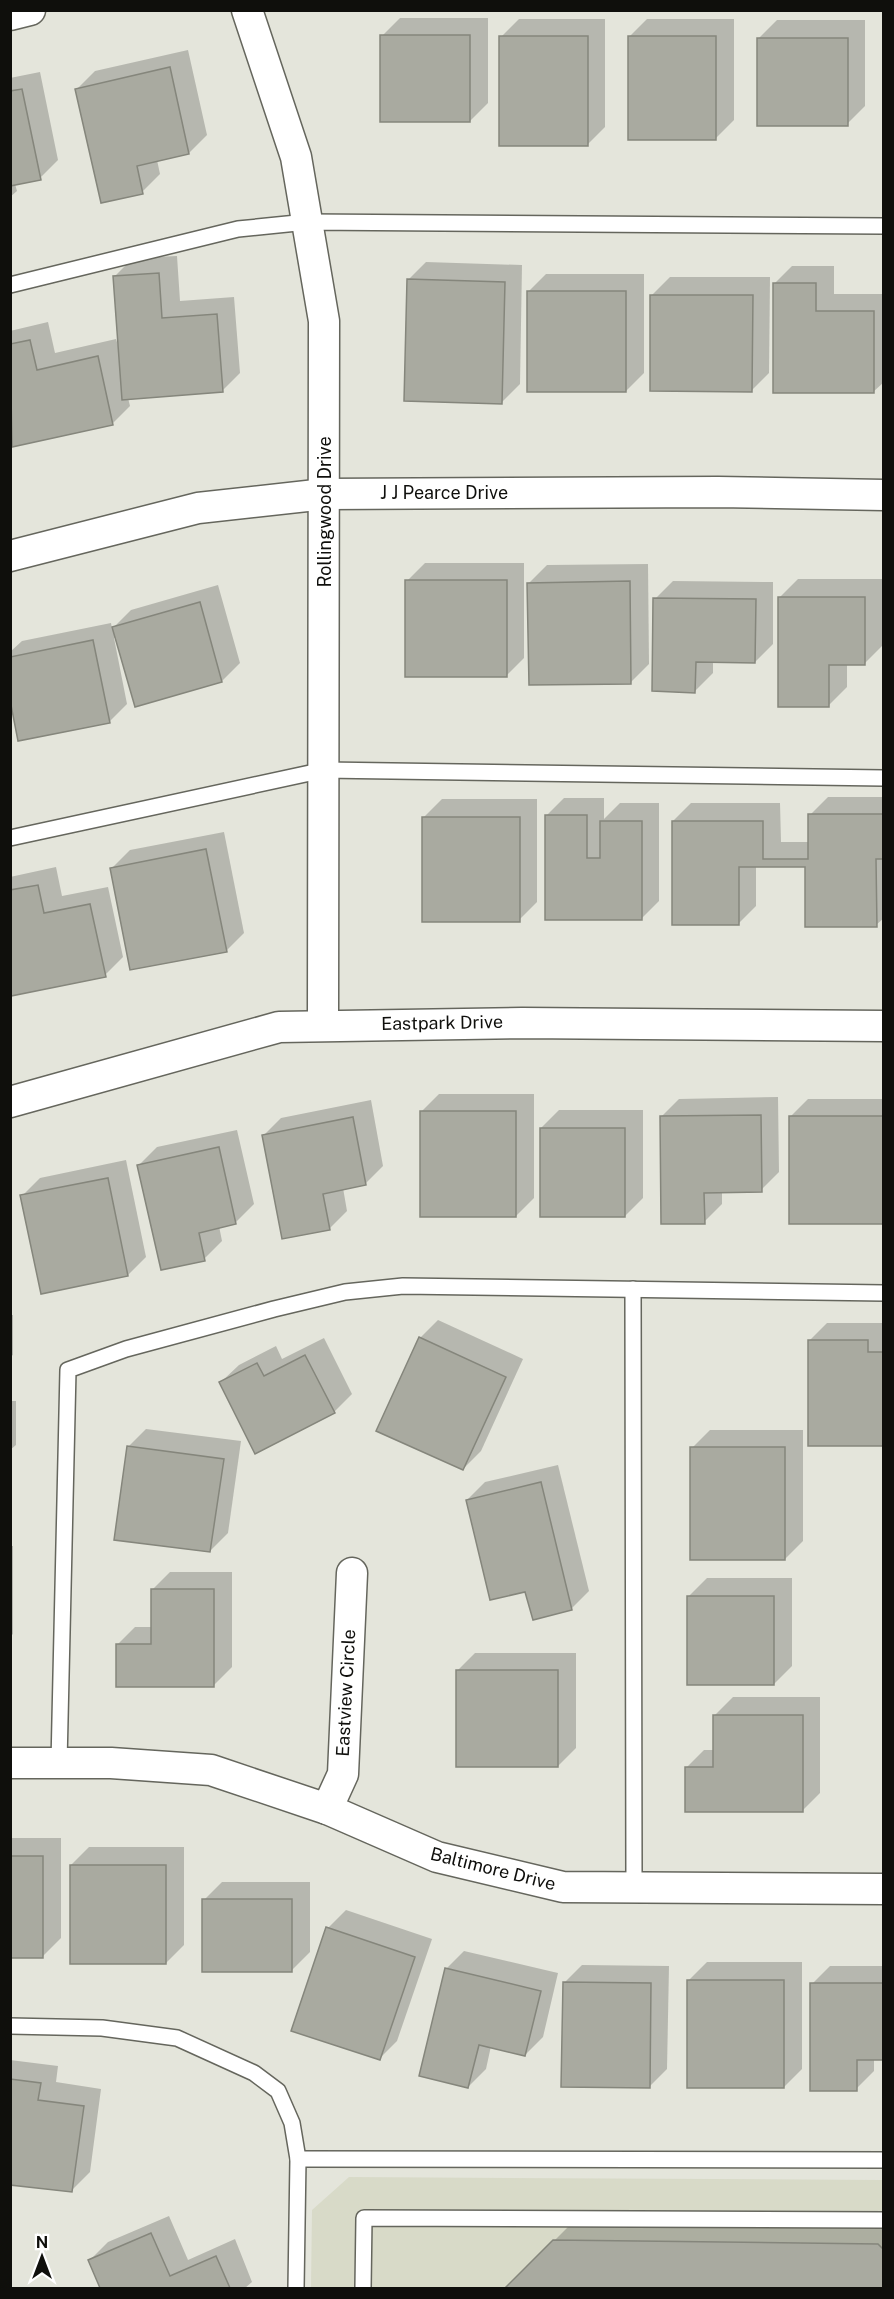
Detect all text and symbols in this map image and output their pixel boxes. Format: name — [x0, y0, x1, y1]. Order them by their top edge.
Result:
street label: Rollingwood Drive — [314, 436, 335, 588]
street label: J J Pearce Drive — [380, 482, 508, 503]
street label: Eastpark Drive — [381, 1011, 503, 1034]
street label: Eastview Circle — [332, 1629, 359, 1757]
street label: Baltimore Drive — [428, 1843, 558, 1894]
north arrow — [12, 2227, 72, 2287]
text: N — [36, 2233, 48, 2252]

